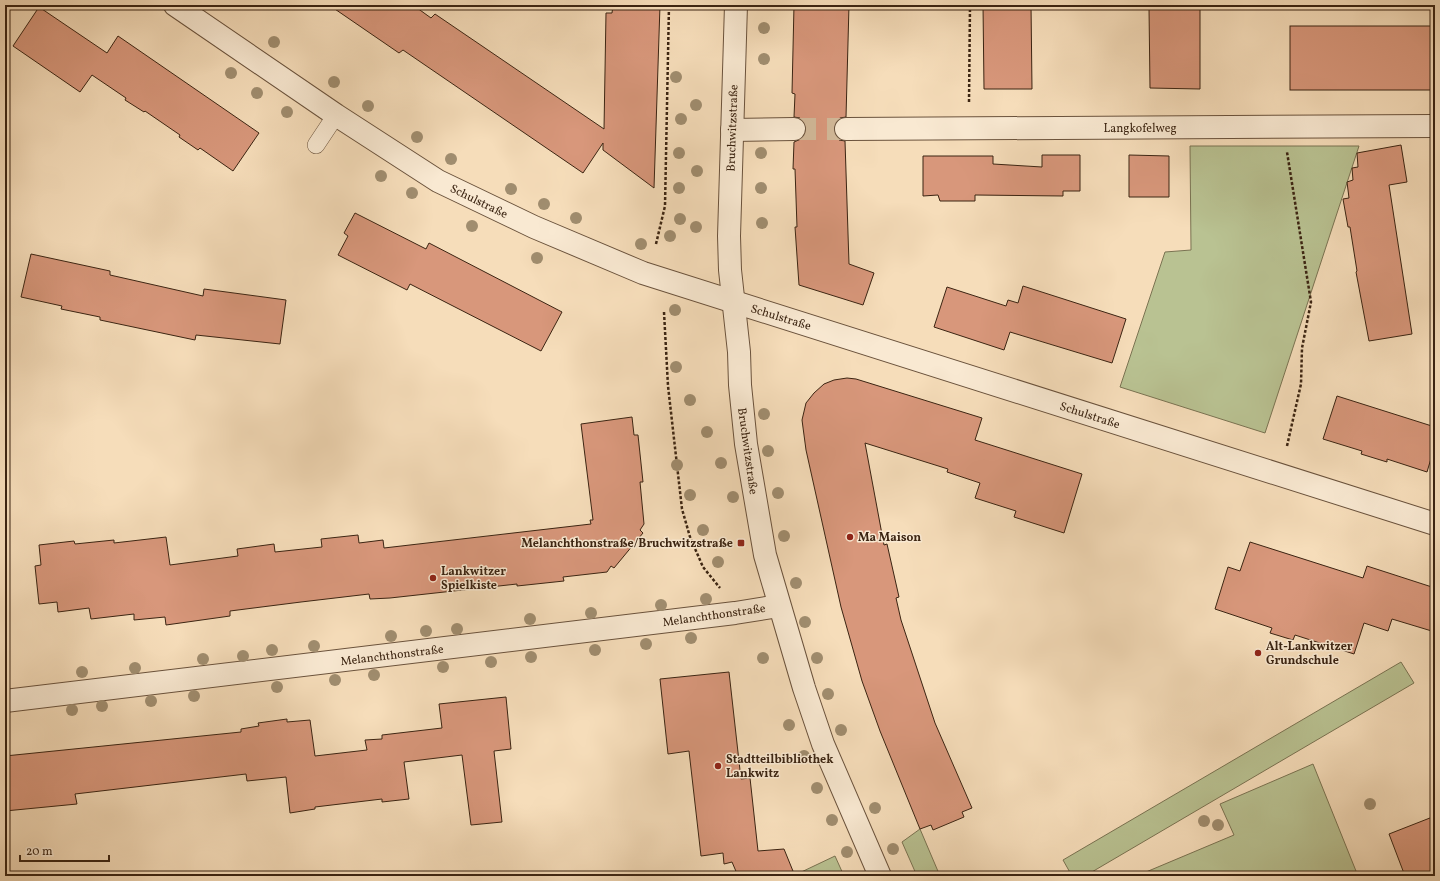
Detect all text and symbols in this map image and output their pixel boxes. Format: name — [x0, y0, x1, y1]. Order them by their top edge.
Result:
street label: Bruchwitzstraße — [723, 84, 743, 172]
street label: Langkofelweg — [1103, 121, 1177, 137]
street label: Schulstraße — [447, 181, 510, 223]
street label: Schulstraße — [749, 301, 813, 335]
street label: Schulstraße — [1058, 399, 1122, 433]
street label: Bruchwitzstraße — [733, 407, 761, 496]
place label: Ma Maison — [858, 530, 921, 546]
marker: Ma Maison — [845, 532, 855, 542]
place label: Melanchthonstraße/Bruchwitzstraße — [521, 536, 733, 552]
marker: Melanchthonstraße/Bruchwitzstraße — [736, 538, 746, 548]
place label: Lankwitzer Spielkiste — [441, 564, 506, 594]
marker: Lankwitzer Spielkiste — [428, 573, 438, 583]
street label: Melanchthonstraße — [662, 601, 767, 631]
place label: Alt-Lankwitzer Grundschule — [1266, 639, 1353, 669]
street label: Melanchthonstraße — [340, 642, 445, 670]
marker: Alt-Lankwitzer Grundschule — [1253, 648, 1263, 658]
place label: Stadtteilbibliothek Lankwitz — [726, 752, 834, 782]
marker: Stadtteilbibliothek Lankwitz — [713, 761, 723, 771]
scale bar — [20, 837, 109, 863]
text: 20 m — [26, 844, 53, 860]

